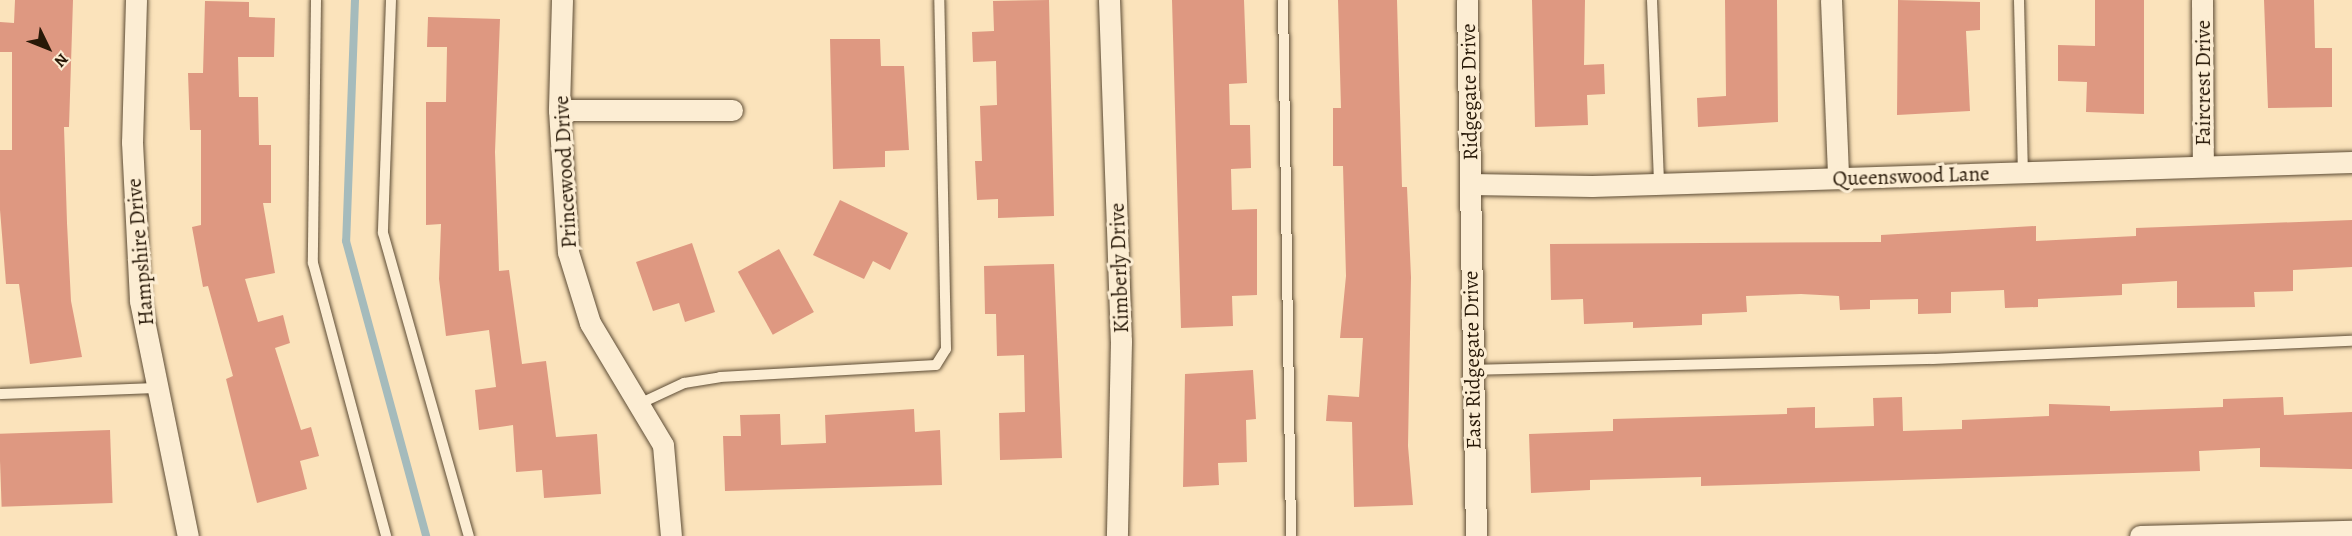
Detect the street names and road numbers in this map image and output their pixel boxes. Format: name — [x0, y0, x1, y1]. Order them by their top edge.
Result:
street label: Faircrest Drive — [2190, 20, 2216, 146]
street label: Ridgegate Drive — [1455, 23, 1483, 161]
street label: Princewood Drive — [548, 95, 582, 249]
street label: Queenswood Lane — [1832, 161, 1990, 191]
street label: Hampshire Drive — [121, 177, 159, 327]
street label: Kimberly Drive — [1104, 202, 1134, 334]
street label: East Ridgegate Drive — [1458, 271, 1486, 449]

